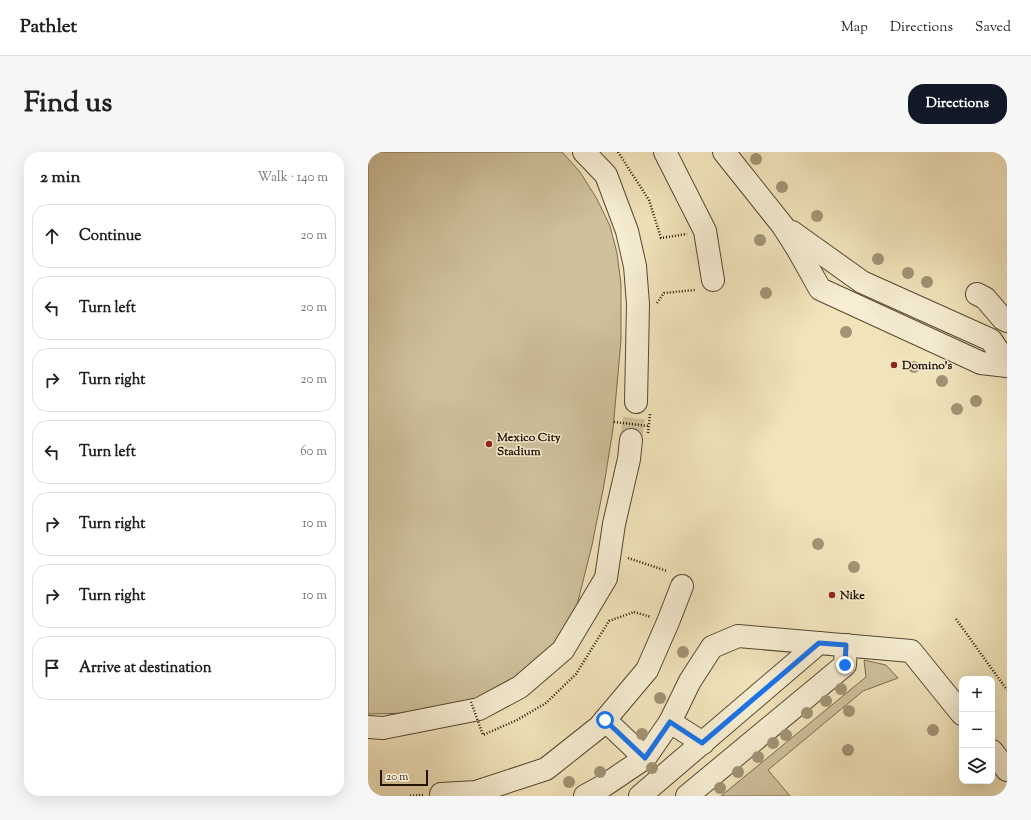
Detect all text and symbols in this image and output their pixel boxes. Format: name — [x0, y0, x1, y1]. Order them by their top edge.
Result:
text: Pathlet — [20, 14, 77, 41]
text: Map — [841, 18, 868, 38]
text: Directions — [890, 18, 953, 38]
text: Saved — [975, 18, 1011, 38]
text: Find us — [24, 84, 112, 124]
button: Directions — [908, 84, 1007, 124]
text: 2 min — [40, 166, 81, 190]
text: Walk · 140 m — [257, 169, 328, 187]
icon: ahead — [41, 225, 63, 247]
text: Continue — [79, 226, 141, 247]
text: 20 m — [301, 227, 327, 245]
icon: left — [41, 297, 63, 319]
text: Turn left — [79, 298, 136, 319]
text: 20 m — [301, 299, 327, 317]
place label: Domino's — [901, 357, 952, 375]
marker: Domino's — [889, 360, 899, 370]
icon: right — [41, 369, 63, 391]
text: Turn right — [79, 370, 145, 391]
text: 20 m — [301, 371, 327, 389]
place label: Mexico City Stadium — [496, 429, 561, 461]
marker: Mexico City Stadium — [484, 439, 494, 449]
icon: left — [41, 441, 63, 463]
text: Turn left — [79, 442, 136, 463]
text: 60 m — [300, 443, 327, 461]
icon: right — [41, 513, 63, 535]
text: Turn right — [79, 514, 145, 535]
text: 10 m — [302, 515, 327, 533]
icon: right — [41, 585, 63, 607]
text: Turn right — [79, 586, 145, 607]
text: 10 m — [302, 587, 327, 605]
place label: Nike — [839, 587, 865, 605]
marker: Nike — [827, 590, 837, 600]
route end — [836, 656, 854, 674]
icon: arrive — [41, 657, 63, 679]
text: Arrive at destination — [79, 658, 212, 679]
map controls — [959, 676, 995, 784]
button: + — [959, 676, 995, 712]
route start — [596, 711, 614, 729]
button: − — [959, 712, 995, 748]
button: layers — [959, 748, 995, 784]
scale bar — [380, 768, 428, 787]
text: 20 m — [386, 769, 408, 785]

